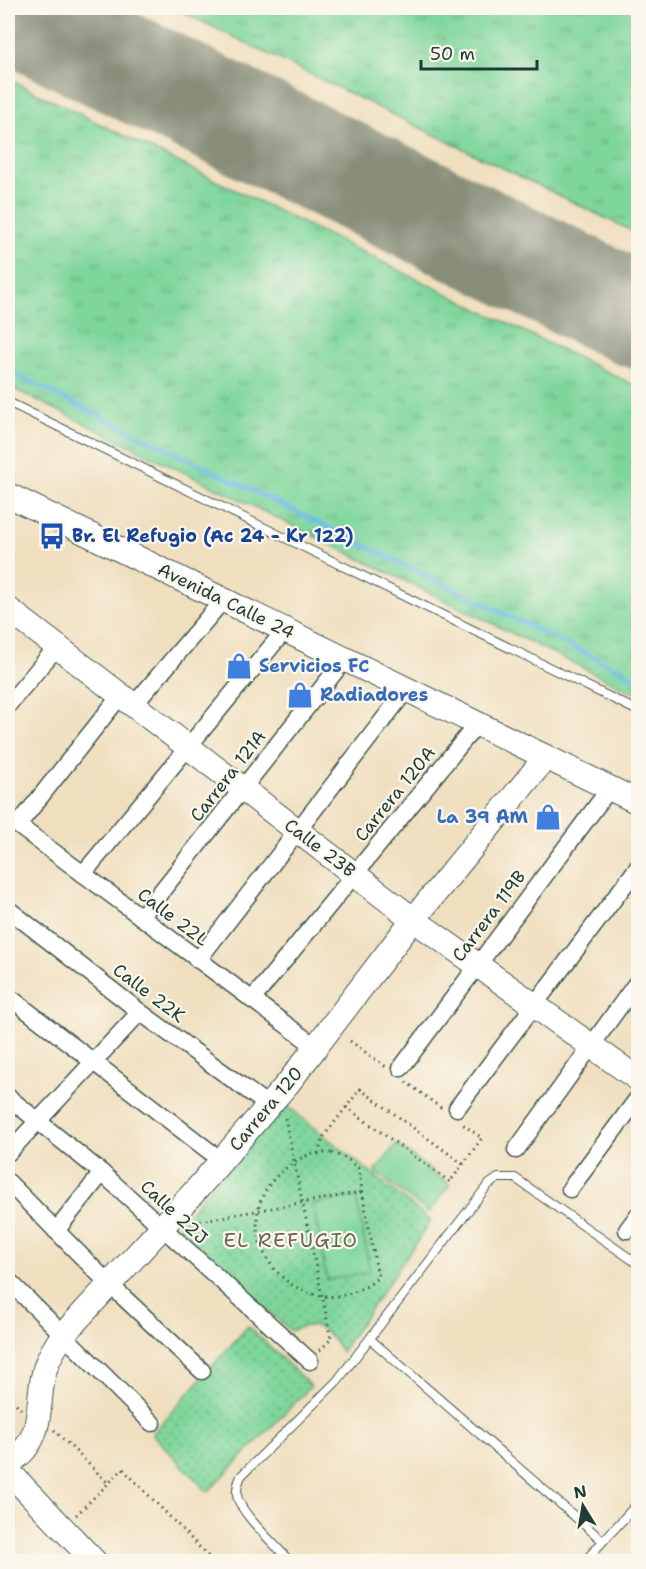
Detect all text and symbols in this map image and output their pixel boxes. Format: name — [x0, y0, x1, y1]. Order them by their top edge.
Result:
scale bar — [421, 33, 536, 71]
text: 50 m — [430, 42, 475, 66]
bus stop icon: Br. El Refugio (Ac 24 - Kr 122) — [37, 521, 67, 551]
place label: Br. El Refugio (Ac 24 - Kr 122) — [72, 524, 354, 548]
street label: Avenida Calle 24 — [154, 557, 298, 645]
shop icon: Servicios FC — [224, 651, 254, 681]
place label: Servicios FC — [259, 654, 369, 678]
shop icon: Radiadores — [285, 680, 315, 710]
place label: Radiadores — [320, 683, 428, 707]
street label: Carrera 121A — [185, 725, 271, 827]
street label: Carrera 120A — [349, 741, 441, 847]
shop icon: La 39 AM — [533, 802, 563, 832]
place label: La 39 AM — [437, 805, 529, 829]
street label: Calle 23B — [279, 813, 361, 883]
street label: Carrera 119B — [447, 865, 531, 967]
street label: Calle 22L — [133, 882, 213, 952]
street label: Calle 22K — [108, 958, 190, 1028]
street label: Carrera 120 — [224, 1062, 308, 1156]
street label: Calle 22J — [135, 1175, 213, 1249]
district label: EL REFUGIO — [224, 1227, 358, 1253]
north arrow — [553, 1476, 613, 1536]
text: N — [572, 1480, 588, 1503]

